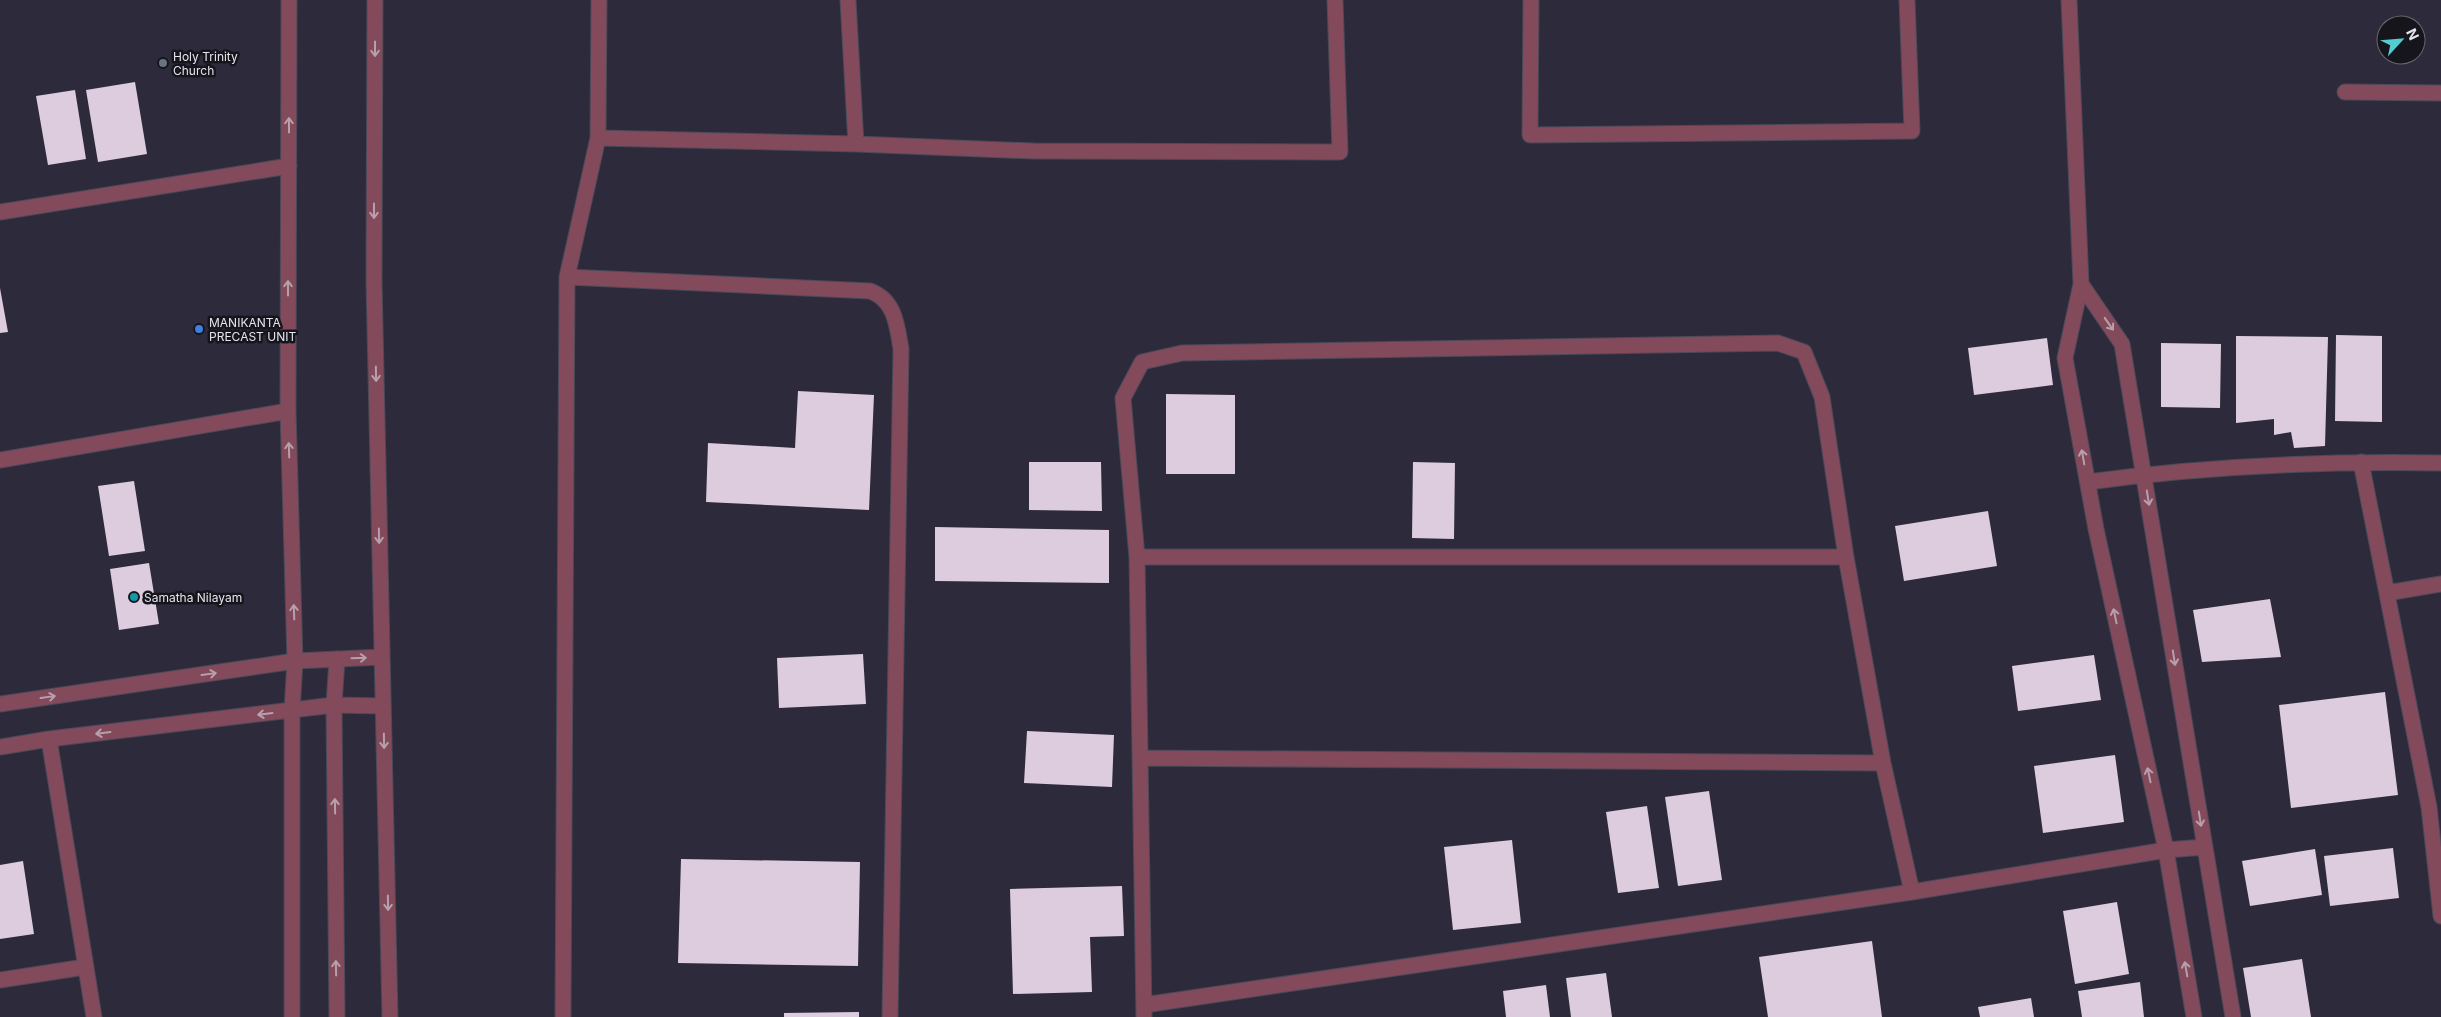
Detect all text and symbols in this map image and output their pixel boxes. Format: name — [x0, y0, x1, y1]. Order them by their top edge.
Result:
north arrow — [2376, 15, 2426, 65]
text: N — [2403, 26, 2423, 43]
one-way arrow — [370, 40, 380, 56]
place label: Holy Trinity Church — [173, 49, 238, 78]
marker: Holy Trinity Church — [157, 57, 169, 69]
one-way arrow — [284, 117, 294, 134]
one-way arrow — [369, 202, 379, 219]
one-way arrow — [283, 280, 293, 296]
place label: MANIKANTA PRECAST UNIT — [209, 315, 296, 344]
one-way arrow — [2104, 317, 2114, 331]
marker: MANIKANTA PRECAST UNIT — [193, 323, 205, 335]
one-way arrow — [371, 365, 380, 381]
one-way arrow — [284, 442, 293, 458]
one-way arrow — [2078, 449, 2087, 465]
one-way arrow — [2143, 490, 2153, 506]
one-way arrow — [374, 528, 384, 544]
place label: Samatha Nilayam — [144, 590, 242, 605]
marker: Samatha Nilayam — [128, 591, 140, 603]
one-way arrow — [289, 605, 298, 621]
one-way arrow — [2110, 609, 2119, 625]
one-way arrow — [2169, 650, 2179, 666]
one-way arrow — [350, 653, 367, 663]
one-way arrow — [201, 669, 217, 679]
one-way arrow — [40, 692, 56, 702]
one-way arrow — [257, 709, 273, 719]
one-way arrow — [96, 728, 112, 738]
one-way arrow — [379, 732, 389, 749]
one-way arrow — [2144, 767, 2154, 783]
one-way arrow — [330, 798, 340, 814]
one-way arrow — [2196, 810, 2206, 826]
one-way arrow — [383, 895, 392, 911]
one-way arrow — [331, 961, 341, 977]
one-way arrow — [2180, 961, 2190, 977]

